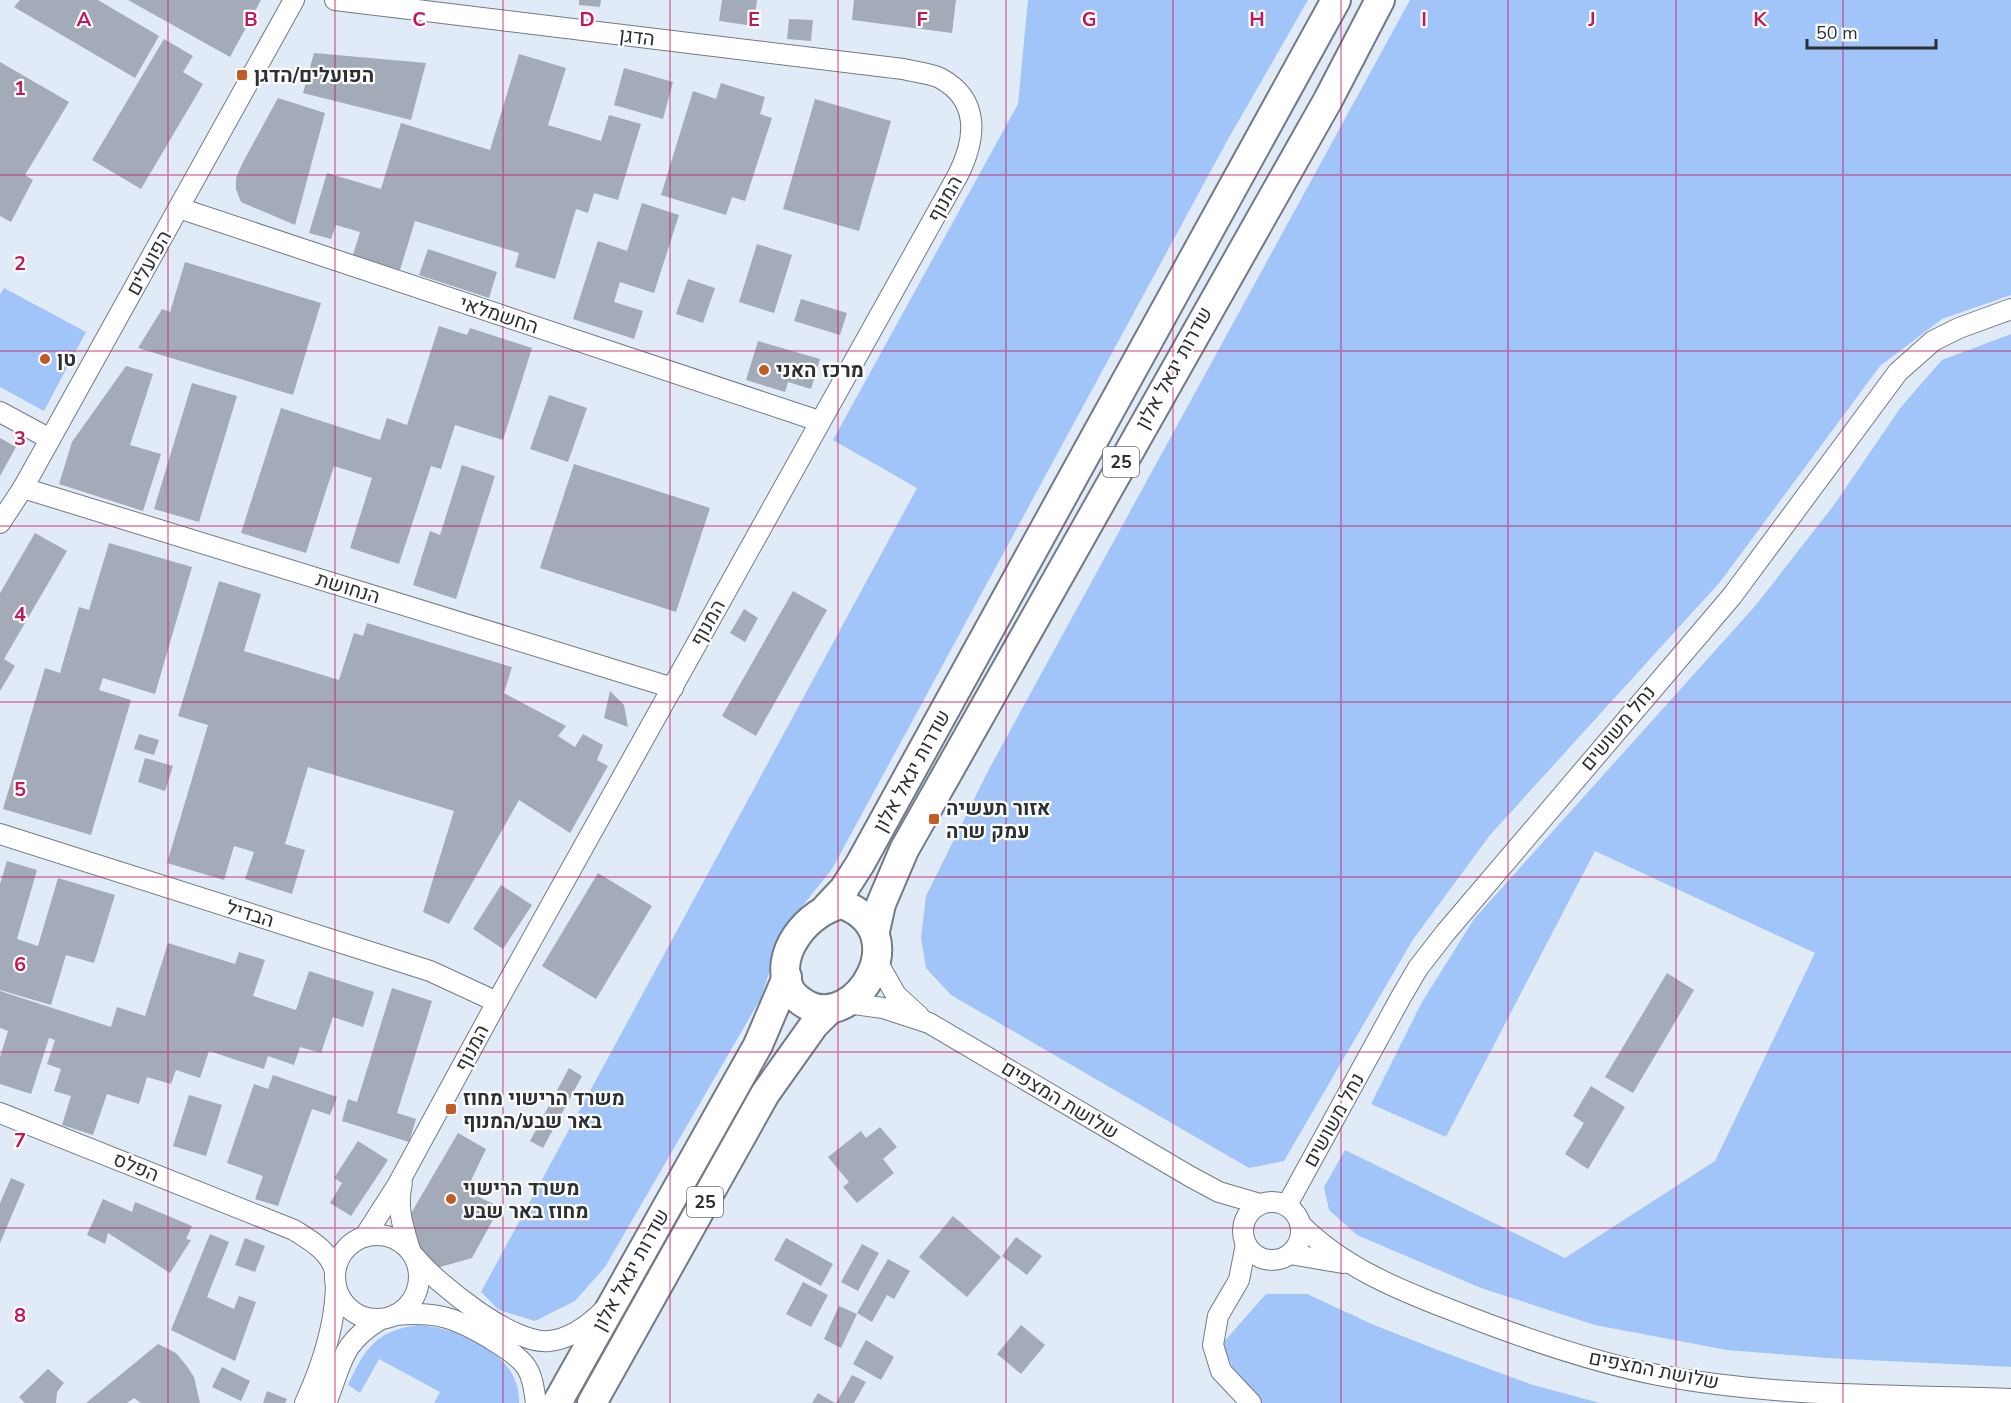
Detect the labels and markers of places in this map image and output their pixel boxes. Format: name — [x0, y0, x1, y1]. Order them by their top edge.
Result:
place label: הפועלים/הדגן — [254, 62, 374, 89]
marker: הפועלים/הדגן — [235, 68, 249, 82]
place label: טן — [57, 346, 76, 373]
marker: טן — [38, 352, 52, 366]
place label: מרכז האני — [776, 357, 864, 384]
marker: מרכז האני — [757, 363, 771, 377]
place label: אזור תעשיה עמק שרה — [946, 795, 1051, 845]
marker: אזור תעשיה עמק שרה — [927, 812, 941, 826]
place label: משרד הרישוי מחוז באר שבע/המנוף — [463, 1085, 625, 1135]
marker: משרד הרישוי מחוז באר שבע/המנוף — [444, 1102, 458, 1116]
place label: משרד הרישוי מחוז באר שבע — [463, 1175, 588, 1225]
marker: משרד הרישוי מחוז באר שבע — [444, 1192, 458, 1206]

